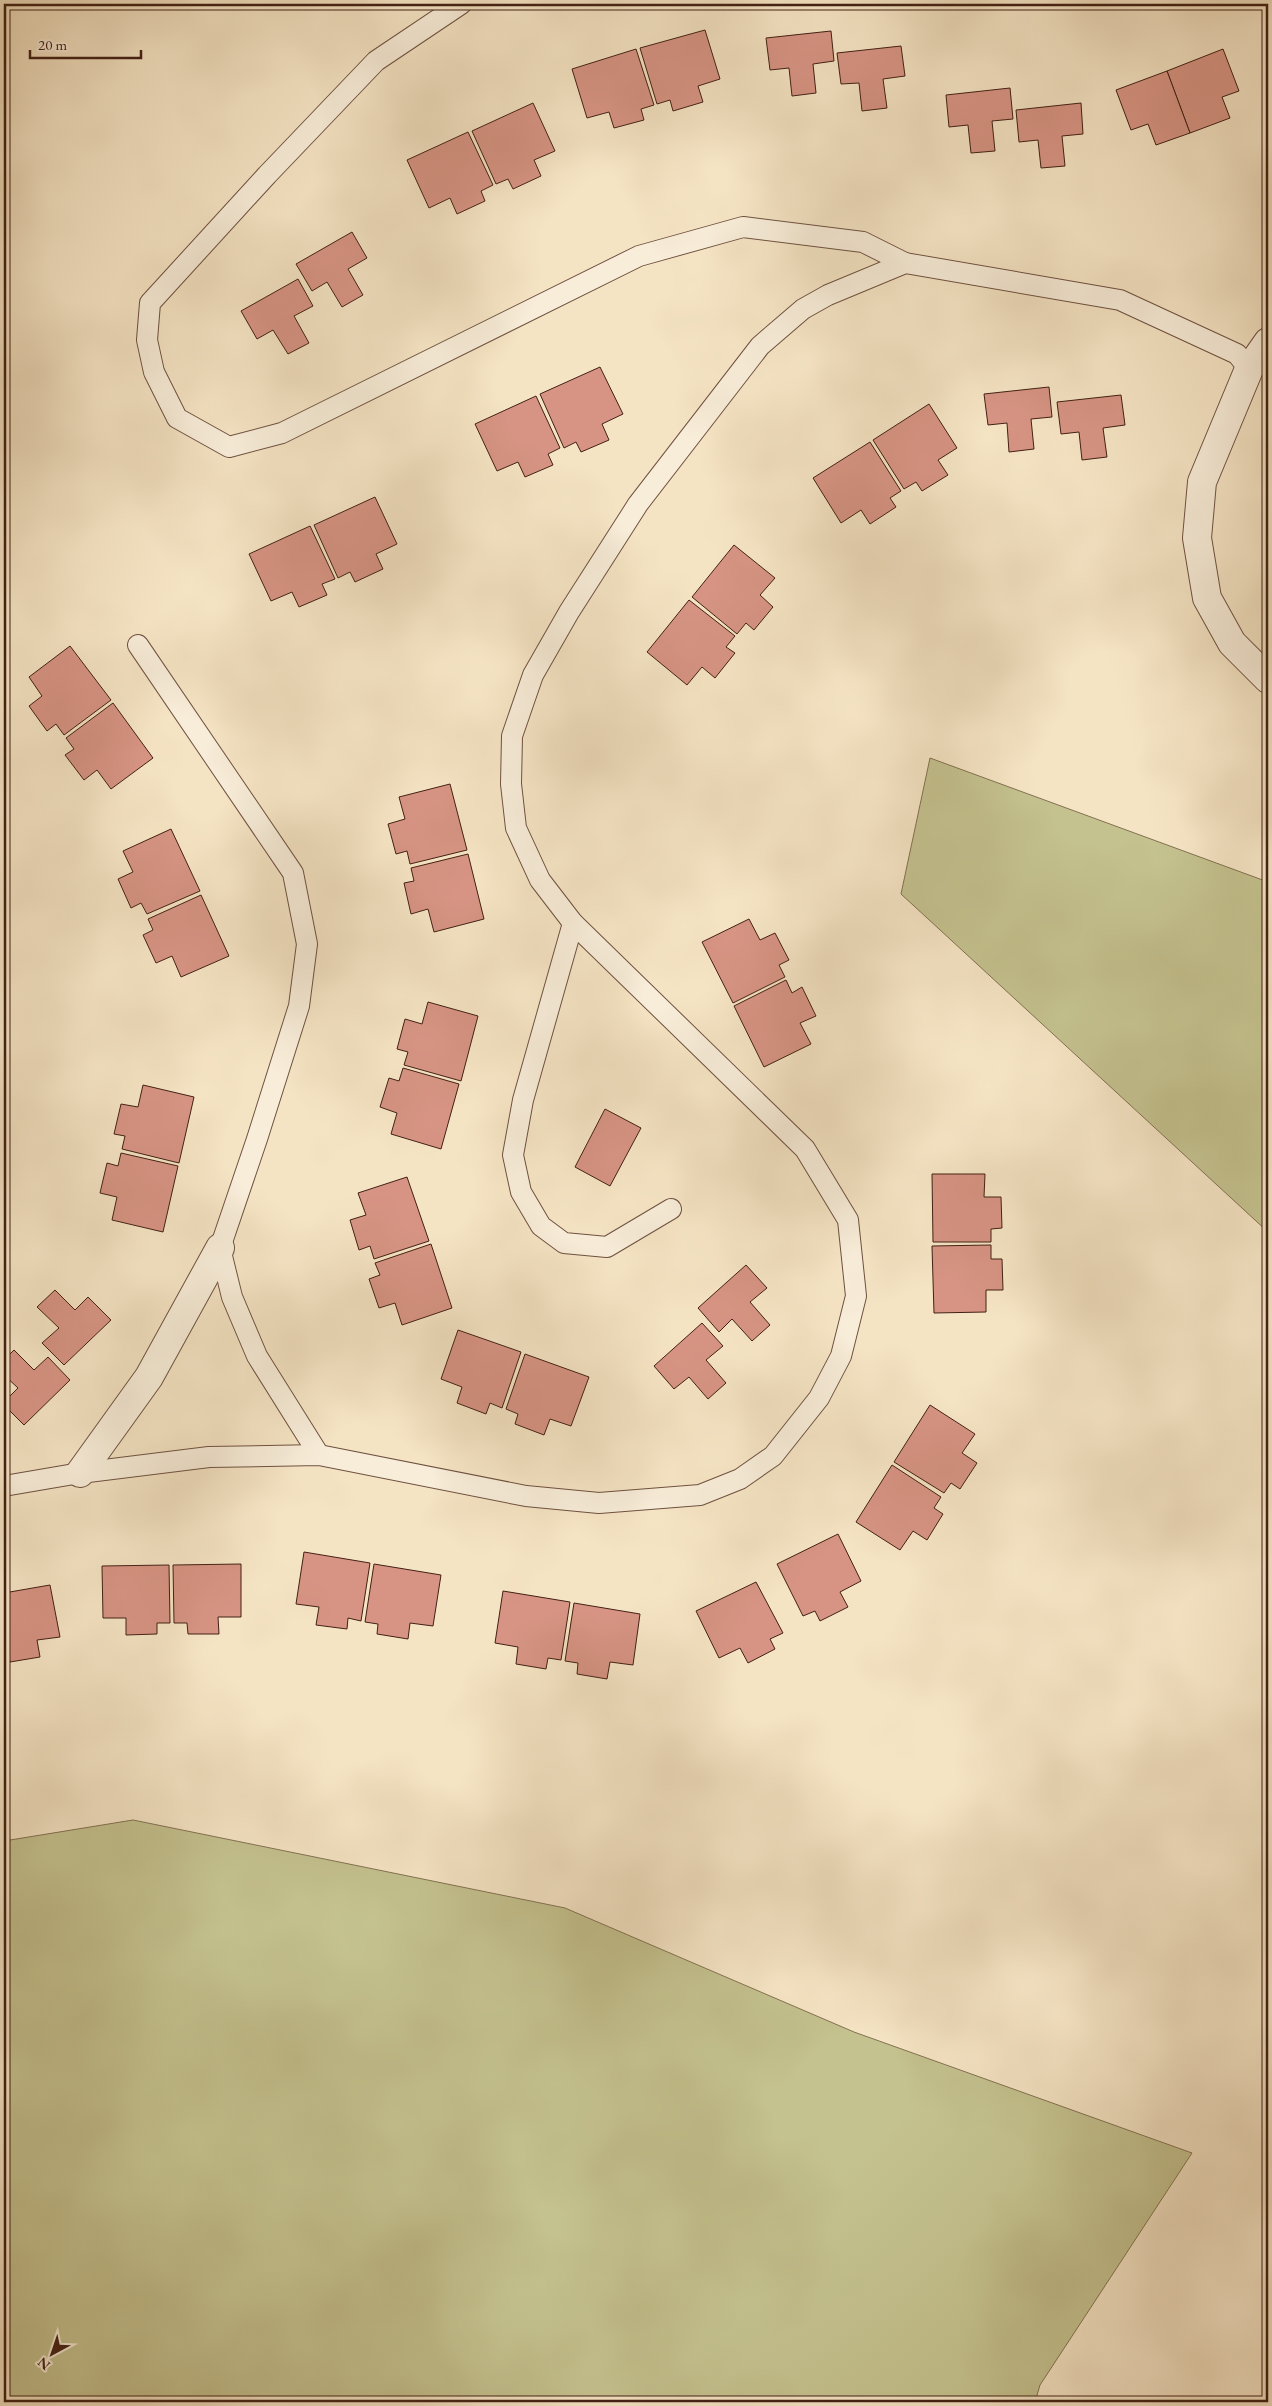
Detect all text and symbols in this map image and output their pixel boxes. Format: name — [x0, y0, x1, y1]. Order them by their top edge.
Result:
scale bar — [30, 28, 141, 60]
text: 20 m — [38, 35, 67, 54]
north arrow — [28, 2328, 78, 2378]
text: N — [33, 2353, 54, 2374]

